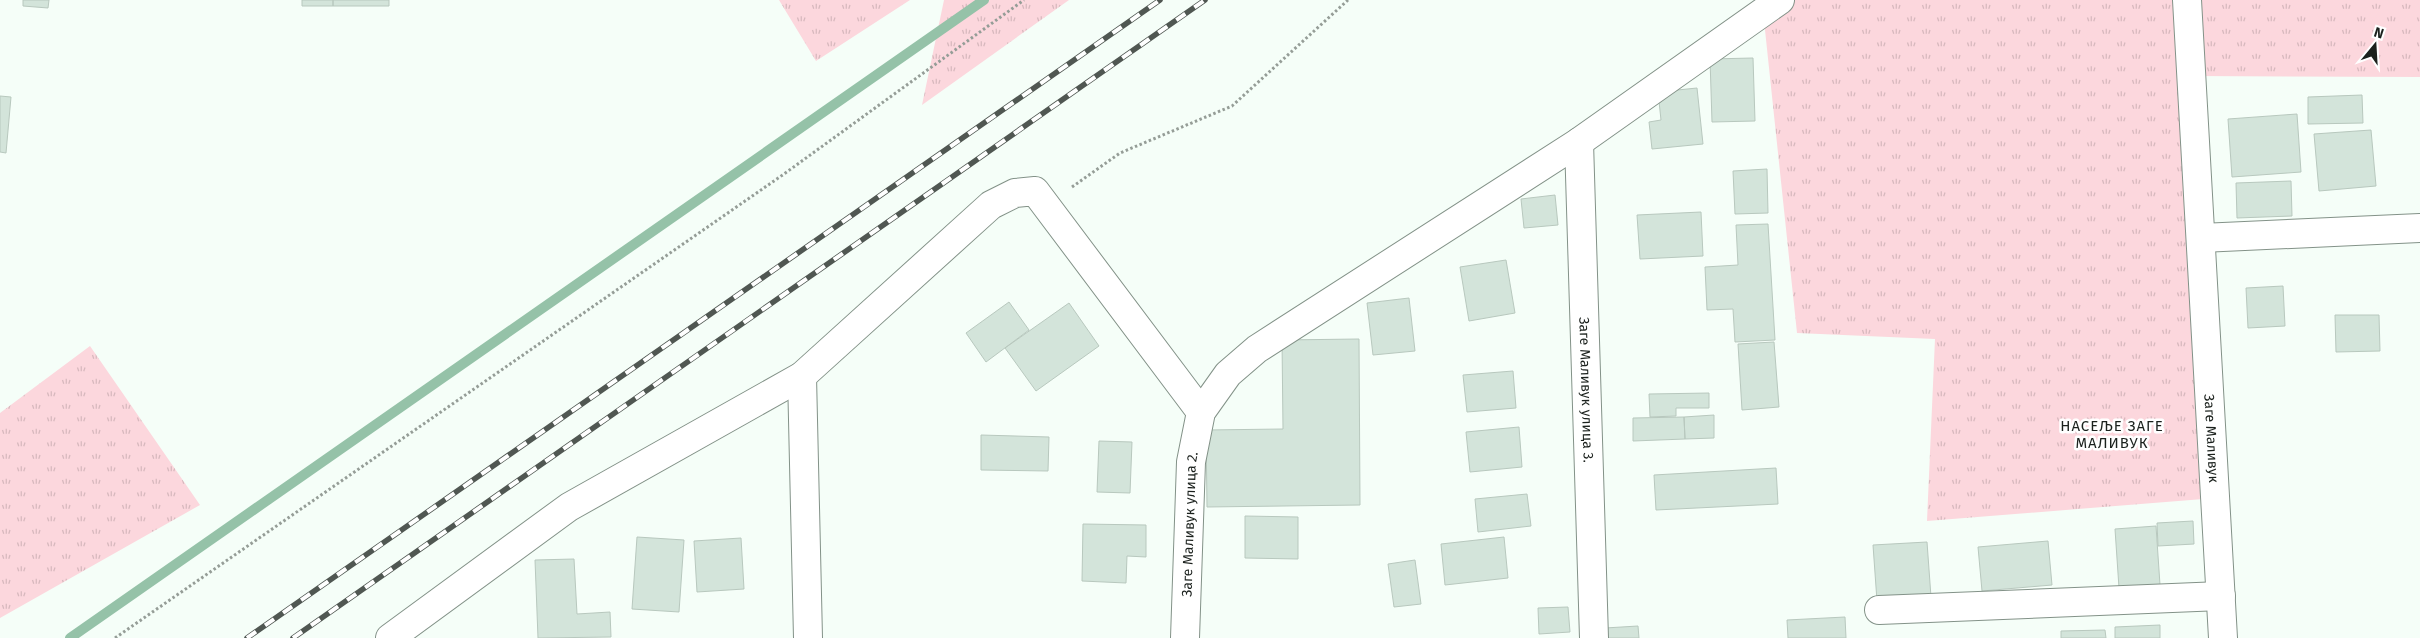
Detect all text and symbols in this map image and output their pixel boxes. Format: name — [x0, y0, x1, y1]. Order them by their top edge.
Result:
north arrow — [2350, 20, 2400, 70]
text: N — [2372, 24, 2386, 43]
street label: Заге Маливук улица 3. — [1575, 317, 1597, 463]
street label: Заге Маливук — [2200, 394, 2222, 484]
district label: НАСЕЉЕ ЗАГЕ МАЛИВУК — [2060, 417, 2164, 452]
street label: Заге Маливук улица 2. — [1178, 450, 1202, 597]

